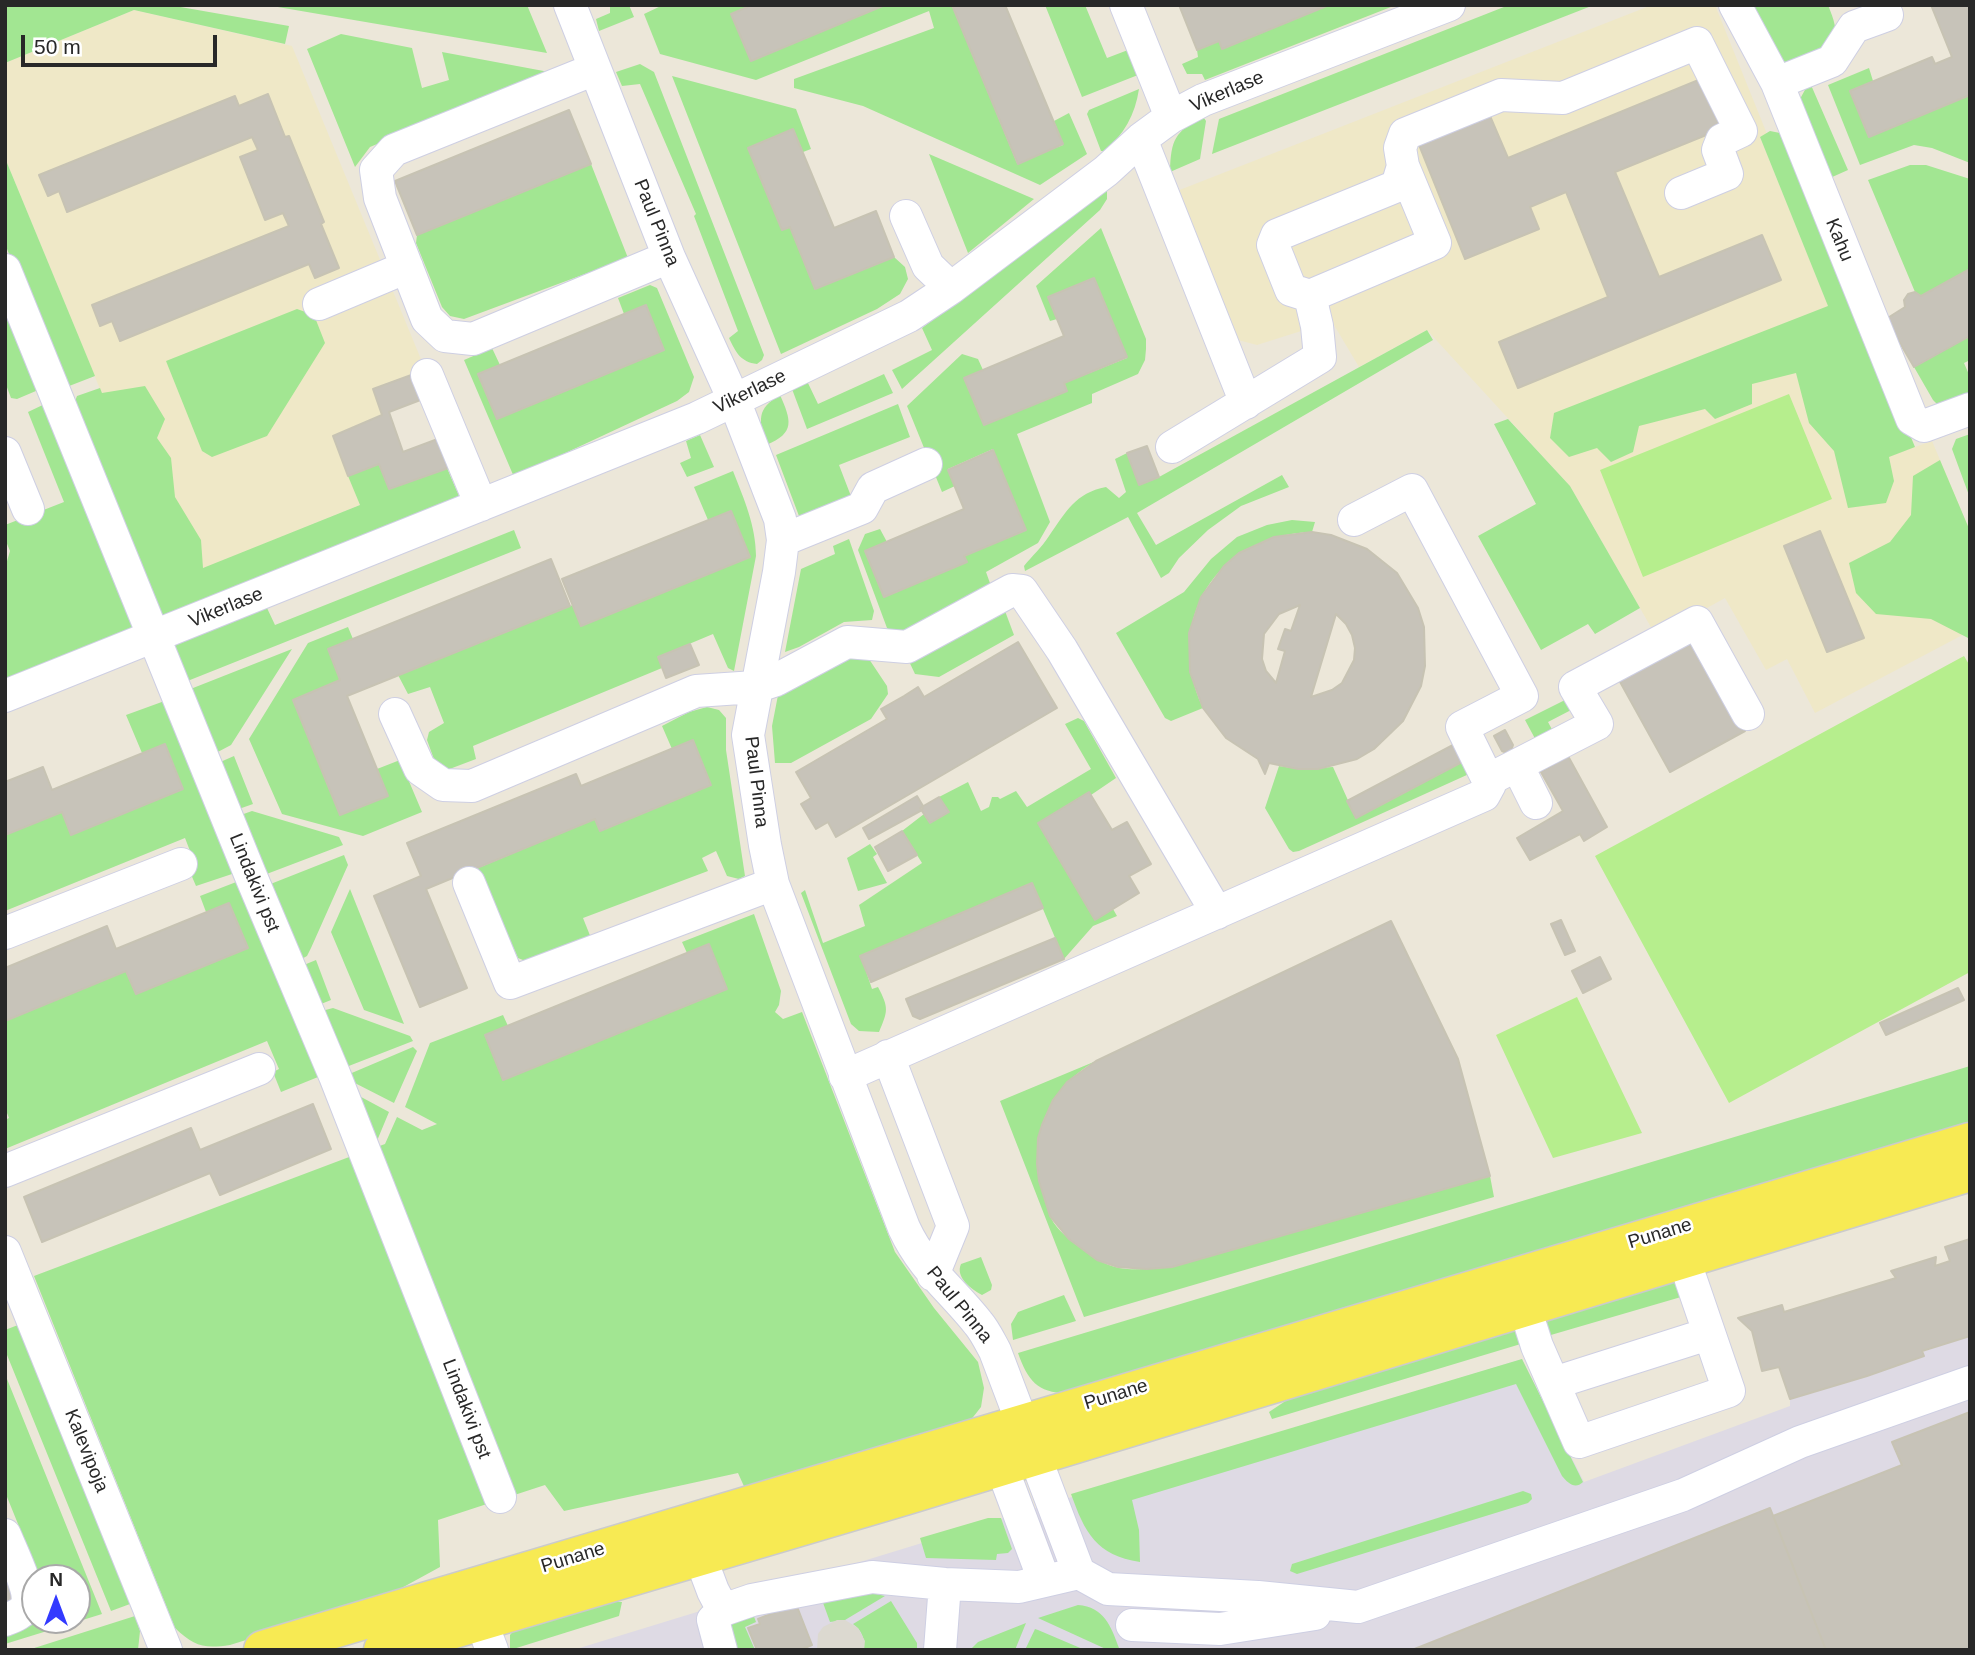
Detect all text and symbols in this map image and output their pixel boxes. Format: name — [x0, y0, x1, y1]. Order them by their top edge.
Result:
scale bar — [24, 21, 220, 65]
text: 50 m — [34, 35, 81, 58]
street label: Vikerlase — [1187, 66, 1267, 118]
street label: Paul Pinna — [628, 176, 684, 270]
street label: Kahu — [1820, 215, 1858, 265]
street label: Vikerlase — [710, 365, 790, 419]
street label: Vikerlase — [186, 583, 266, 633]
street label: Paul Pinna — [739, 735, 773, 829]
street label: Lindakivi pst — [224, 830, 284, 936]
street label: Punane — [1625, 1214, 1695, 1254]
street label: Paul Pinna — [921, 1262, 997, 1348]
street label: Lindakivi pst — [437, 1356, 495, 1462]
street label: Punane — [1081, 1375, 1151, 1415]
street label: Kalevipoja — [59, 1406, 113, 1496]
street label: Punane — [538, 1538, 608, 1578]
north arrow — [21, 1564, 91, 1634]
text: N — [49, 1569, 63, 1590]

